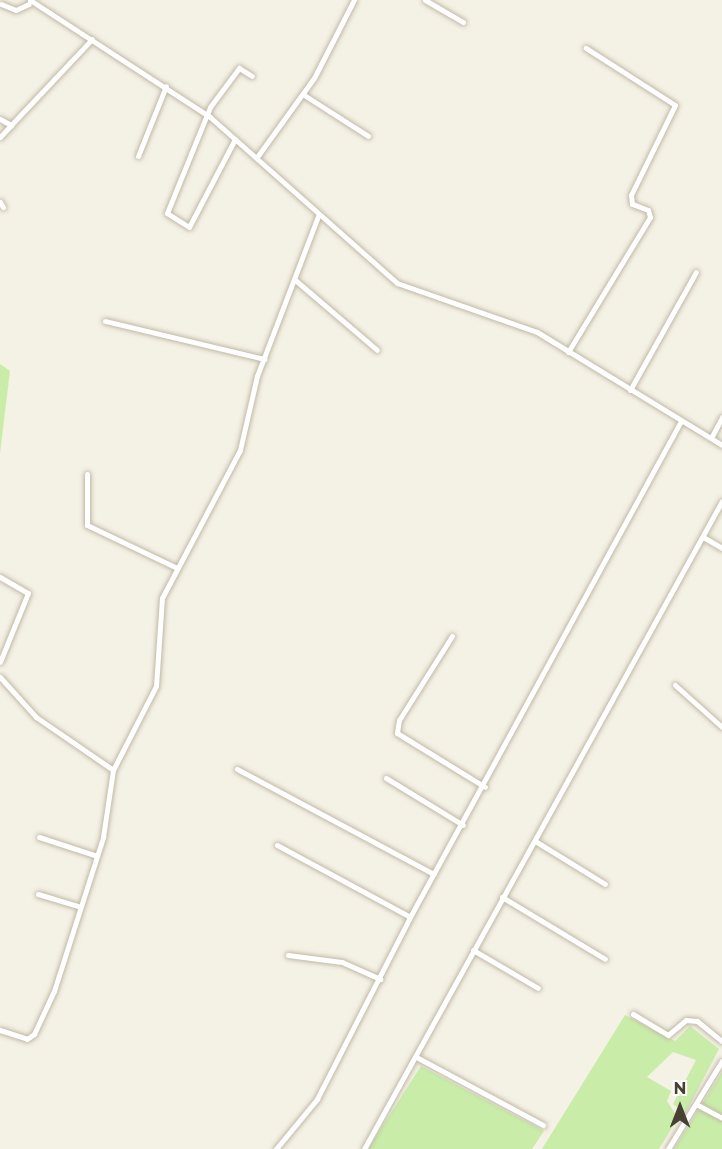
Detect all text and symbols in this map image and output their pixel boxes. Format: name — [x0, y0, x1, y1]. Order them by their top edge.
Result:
north arrow — [650, 1077, 710, 1137]
text: N — [674, 1079, 686, 1098]

